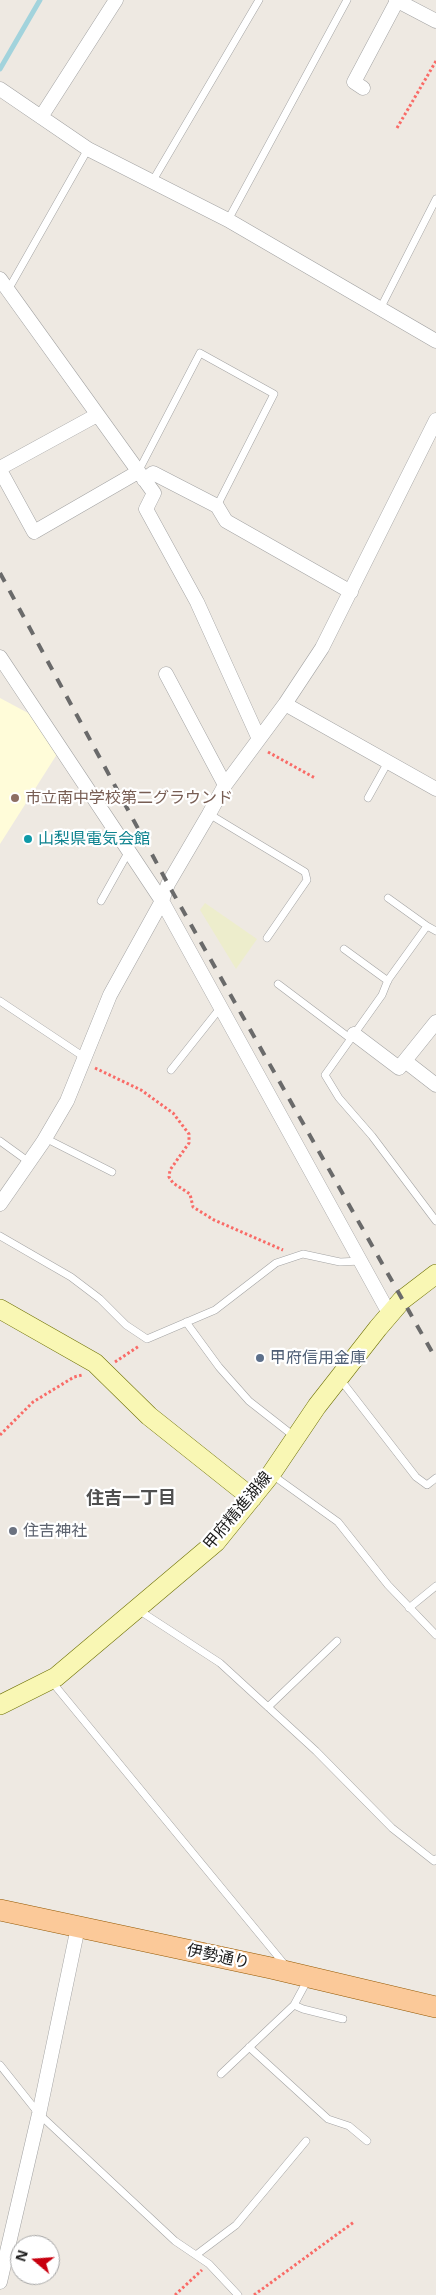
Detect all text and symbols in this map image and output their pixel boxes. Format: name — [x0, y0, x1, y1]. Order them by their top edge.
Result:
place label: 市立南中学校第二グラウンド — [25, 788, 233, 808]
marker: 市立南中学校第二グラウンド — [9, 792, 21, 804]
place label: 山梨県電気会館 — [38, 829, 150, 849]
marker: 山梨県電気会館 — [22, 833, 34, 845]
place label: 甲府信用金庫 — [270, 1348, 366, 1368]
marker: 甲府信用金庫 — [254, 1352, 266, 1364]
street label: 甲府精進湖線 — [200, 1468, 276, 1554]
district label: 住吉一丁目 — [86, 1488, 176, 1510]
place label: 住吉神社 — [23, 1521, 87, 1541]
marker: 住吉神社 — [7, 1525, 19, 1537]
street label: 伊勢通り — [185, 1941, 251, 1973]
north arrow — [10, 2235, 60, 2285]
text: N — [10, 2247, 32, 2264]

